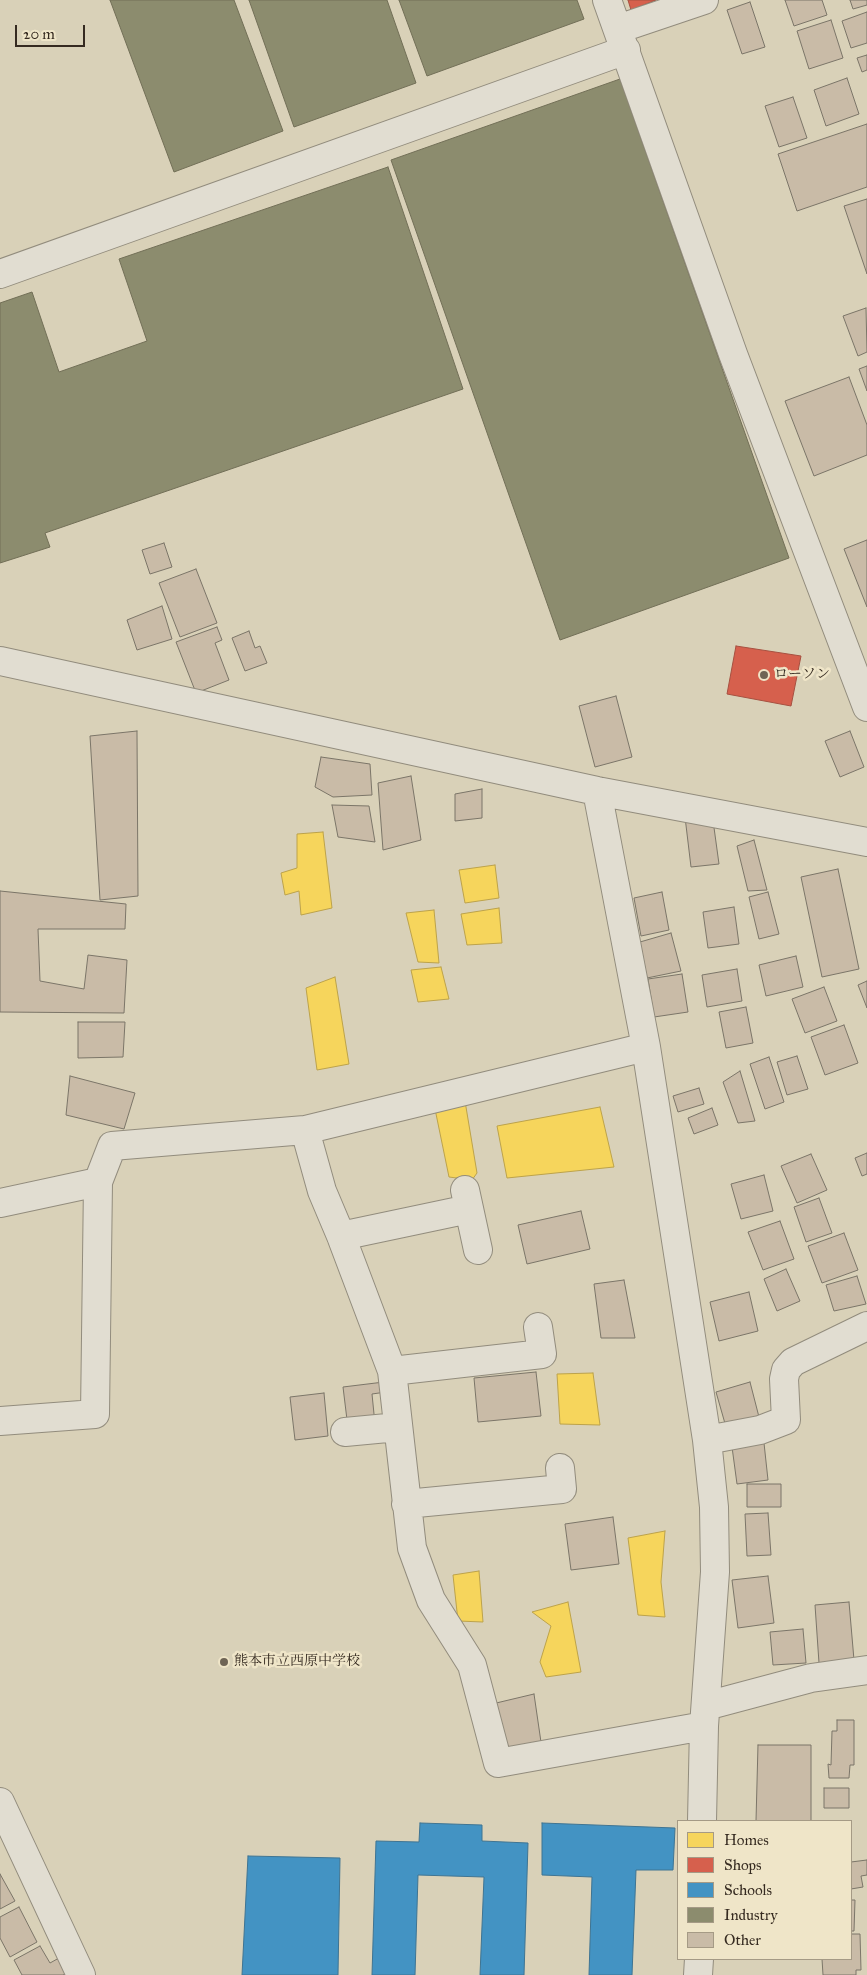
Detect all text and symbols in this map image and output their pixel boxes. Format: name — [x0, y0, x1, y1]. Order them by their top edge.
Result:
scale bar — [18, 15, 88, 47]
text: 20 m — [23, 25, 55, 43]
place label: ローソン — [774, 667, 830, 683]
marker: ローソン — [758, 669, 770, 681]
place label: 熊本市立西原中学校 — [234, 1654, 360, 1670]
marker: 熊本市立西原中学校 — [218, 1656, 230, 1668]
legend — [677, 1820, 852, 1960]
text: Homes — [724, 1831, 769, 1849]
text: Shops — [724, 1856, 762, 1874]
text: Schools — [724, 1881, 772, 1899]
text: Industry — [724, 1906, 778, 1924]
text: Other — [724, 1931, 761, 1949]

